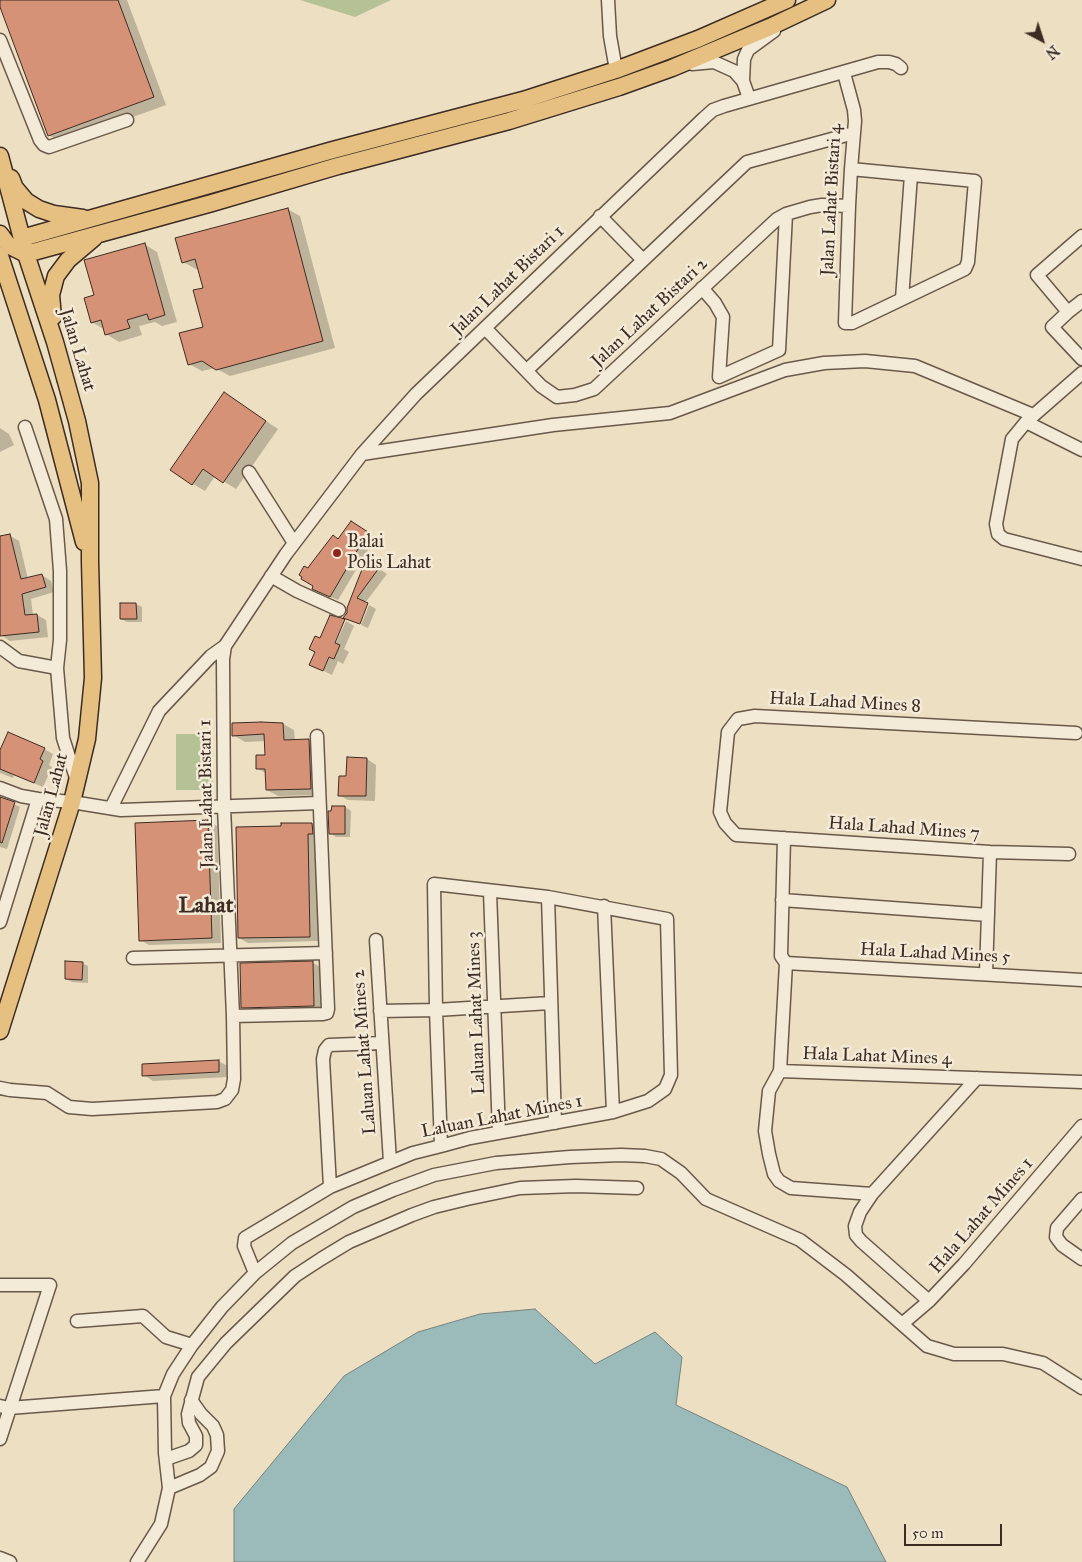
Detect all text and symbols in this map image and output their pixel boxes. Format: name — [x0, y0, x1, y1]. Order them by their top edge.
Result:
north arrow — [1017, 15, 1067, 65]
text: N — [1042, 42, 1062, 62]
street label: Jalan Lahat Bistari 4 — [817, 123, 847, 277]
street label: Jalan Lahat Bistari 1 — [447, 221, 569, 341]
street label: Jalan Lahat Bistari 2 — [587, 254, 713, 372]
street label: Jalan Lahat — [54, 306, 100, 394]
place label: Balai Polis Lahat — [347, 532, 431, 574]
marker: Balai Polis Lahat — [331, 547, 343, 559]
street label: Hala Lahad Mines 8 — [769, 688, 921, 718]
street label: Jalan Lahat Bistari 1 — [195, 719, 219, 869]
street label: Jalan Lahat — [31, 751, 73, 839]
street label: Hala Lahad Mines 7 — [828, 813, 980, 845]
district label: Lahat — [179, 894, 233, 920]
street label: Laluan Lahat Mines 3 — [463, 931, 491, 1095]
street label: Hala Lahad Mines 5 — [859, 939, 1011, 969]
street label: Laluan Lahat Mines 2 — [348, 969, 382, 1135]
street label: Hala Lahat Mines 4 — [802, 1044, 952, 1070]
street label: Laluan Lahat Mines 1 — [420, 1091, 584, 1143]
street label: Hala Lahat Mines 1 — [926, 1154, 1038, 1278]
scale bar — [907, 1514, 1004, 1546]
text: 50 m — [912, 1524, 944, 1542]

